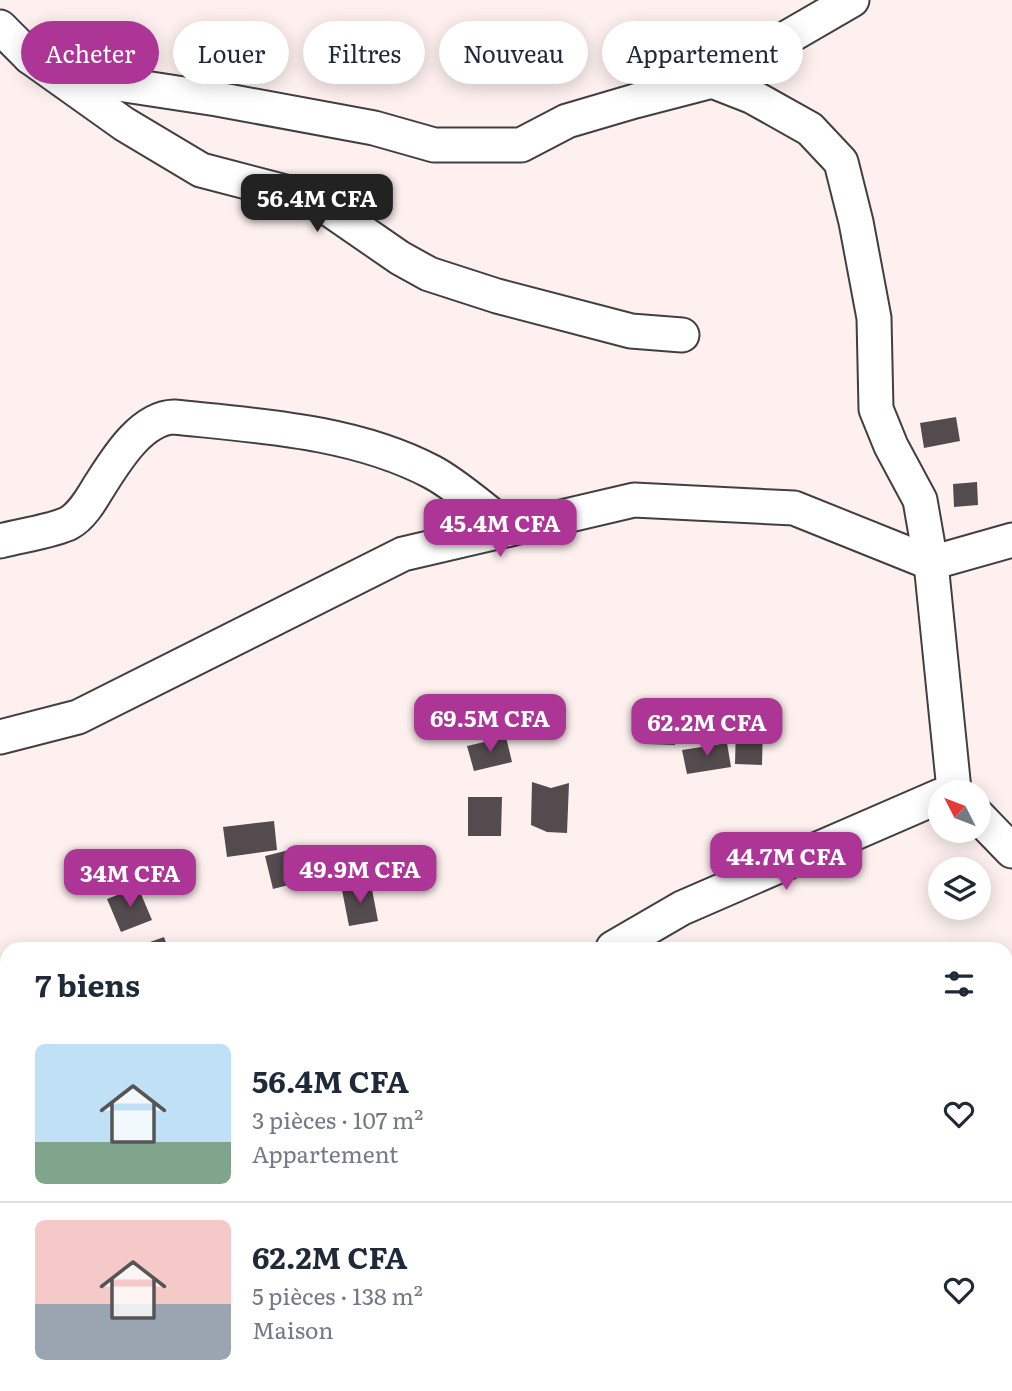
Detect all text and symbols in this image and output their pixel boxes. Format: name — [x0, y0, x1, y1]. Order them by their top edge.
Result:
chip: Acheter — [21, 21, 159, 84]
chip: Louer — [173, 21, 289, 84]
chip: Filtres — [303, 21, 425, 84]
chip: Nouveau — [439, 21, 588, 84]
chip: Appartement — [602, 21, 803, 84]
pin: 56.4M CFA — [237, 174, 397, 234]
text: 56.4M CFA — [257, 180, 377, 214]
pin: 45.4M CFA — [420, 500, 580, 559]
text: 45.4M CFA — [440, 505, 560, 539]
pin: 69.5M CFA — [410, 694, 570, 754]
pin: 62.2M CFA — [627, 698, 787, 758]
text: 69.5M CFA — [430, 700, 550, 734]
text: 62.2M CFA — [647, 704, 767, 738]
north arrow — [928, 780, 990, 844]
map controls — [928, 780, 991, 920]
pin: 44.7M CFA — [706, 832, 866, 892]
text: 44.7M CFA — [726, 838, 846, 872]
pin: 49.9M CFA — [280, 846, 440, 905]
pin: 34M CFA — [65, 850, 195, 909]
text: 49.9M CFA — [299, 851, 421, 885]
text: 34M CFA — [80, 855, 180, 889]
button: layers — [928, 857, 991, 920]
text: 7 biens — [35, 962, 140, 1006]
icon: filters — [940, 965, 978, 1003]
text: 56.4M CFA — [252, 1058, 409, 1102]
icon: home — [91, 1072, 175, 1156]
icon: heart — [940, 1095, 978, 1133]
text: 3 pièces · 107 m² — [252, 1102, 423, 1136]
text: Appartement — [252, 1136, 398, 1170]
text: 62.2M CFA — [252, 1234, 408, 1278]
icon: home — [91, 1248, 175, 1332]
icon: heart — [940, 1271, 978, 1309]
text: 5 pièces · 138 m² — [252, 1278, 423, 1312]
text: Maison — [252, 1312, 334, 1346]

